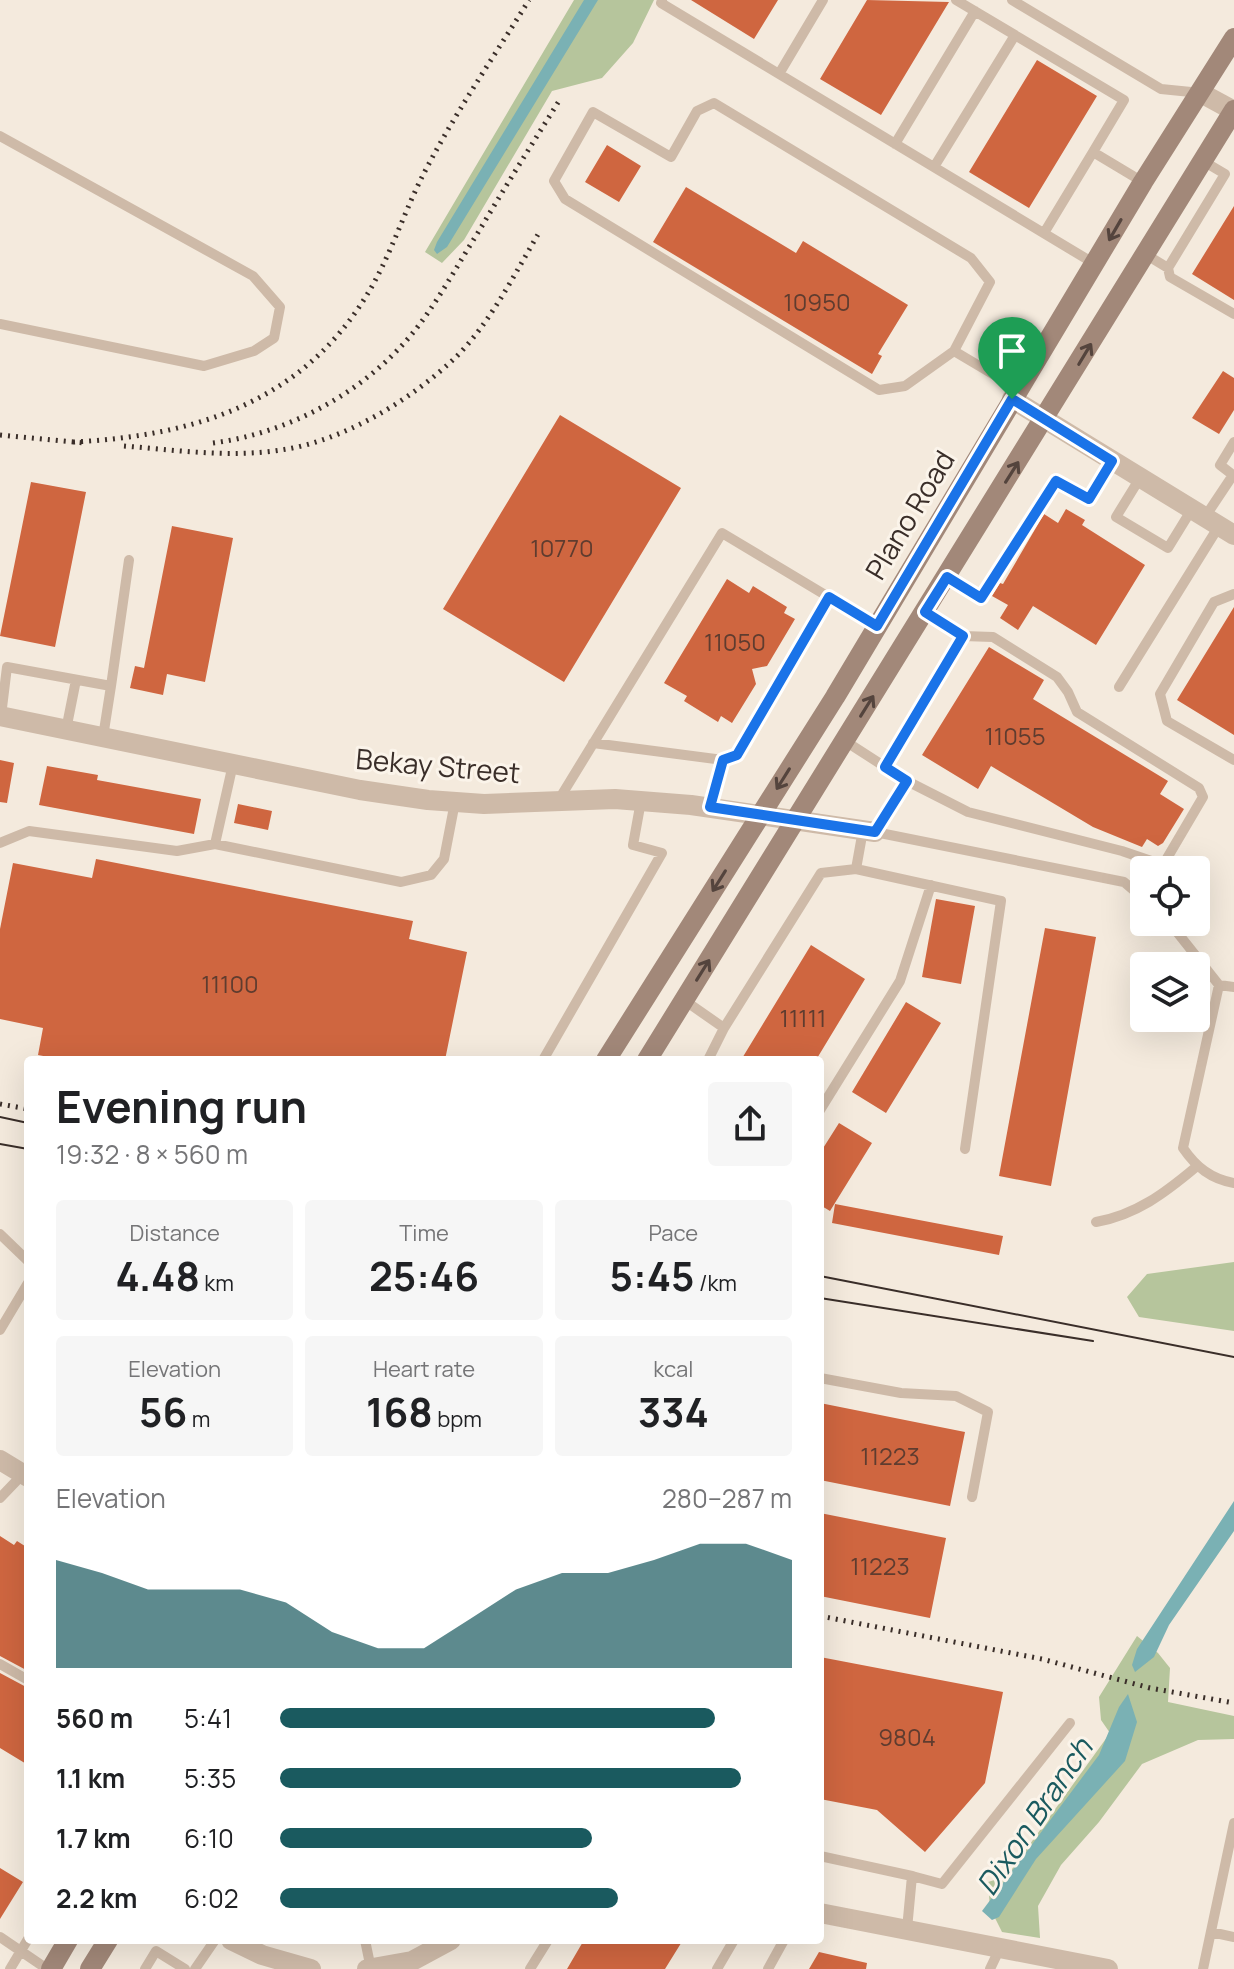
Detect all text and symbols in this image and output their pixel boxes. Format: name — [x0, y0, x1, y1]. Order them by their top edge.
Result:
one-way arrow — [1107, 218, 1123, 241]
house number: 10950 — [783, 285, 851, 318]
pin — [978, 317, 1046, 399]
icon: arrive — [990, 329, 1034, 373]
one-way arrow — [1077, 343, 1093, 366]
street label: Plano Road — [856, 443, 963, 586]
one-way arrow — [1004, 461, 1020, 484]
house number: 10770 — [530, 531, 594, 564]
house number: 11050 — [704, 625, 766, 658]
one-way arrow — [859, 695, 875, 718]
house number: 11055 — [984, 719, 1046, 752]
street label: Bekay Street — [354, 739, 522, 791]
one-way arrow — [774, 768, 791, 790]
map controls — [1130, 856, 1210, 1032]
button: locate — [1130, 856, 1210, 936]
one-way arrow — [710, 869, 726, 892]
button: layers — [1130, 952, 1210, 1032]
one-way arrow — [695, 959, 711, 982]
house number: 11100 — [201, 967, 259, 1000]
house number: 11111 — [780, 1001, 826, 1034]
text: Evening run — [56, 1076, 307, 1136]
button: share — [708, 1082, 792, 1166]
text: 19:32 · 8 × 560 m — [56, 1136, 248, 1172]
text: Distance — [130, 1218, 220, 1248]
text: Time — [399, 1218, 449, 1248]
text: Pace — [648, 1218, 698, 1248]
text: 4.48 — [115, 1248, 200, 1303]
text: 25:46 — [369, 1248, 479, 1303]
text: 5:45 — [610, 1248, 695, 1303]
text: km — [200, 1268, 234, 1298]
text: /km — [695, 1268, 737, 1298]
text: Elevation — [128, 1354, 221, 1384]
text: Heart rate — [373, 1354, 475, 1384]
text: kcal — [653, 1354, 693, 1384]
text: 56 — [139, 1384, 187, 1439]
text: 168 — [366, 1384, 433, 1439]
text: 334 — [638, 1384, 709, 1439]
text: m — [187, 1404, 210, 1434]
text: bpm — [433, 1404, 482, 1434]
house number: 11223 — [860, 1439, 920, 1472]
text: Elevation — [56, 1480, 166, 1516]
text: 280–287 m — [662, 1480, 792, 1516]
house number: 11223 — [850, 1549, 910, 1582]
text: 560 m — [56, 1700, 133, 1736]
text: 5:41 — [184, 1700, 232, 1736]
house number: 9804 — [878, 1720, 936, 1753]
water label: Dixon Branch — [966, 1729, 1102, 1903]
text: 1.1 km — [56, 1760, 125, 1796]
text: 5:35 — [184, 1760, 236, 1796]
text: 1.7 km — [56, 1820, 131, 1856]
text: 6:10 — [184, 1820, 234, 1856]
text: 2.2 km — [56, 1880, 137, 1916]
text: 6:02 — [184, 1880, 239, 1916]

